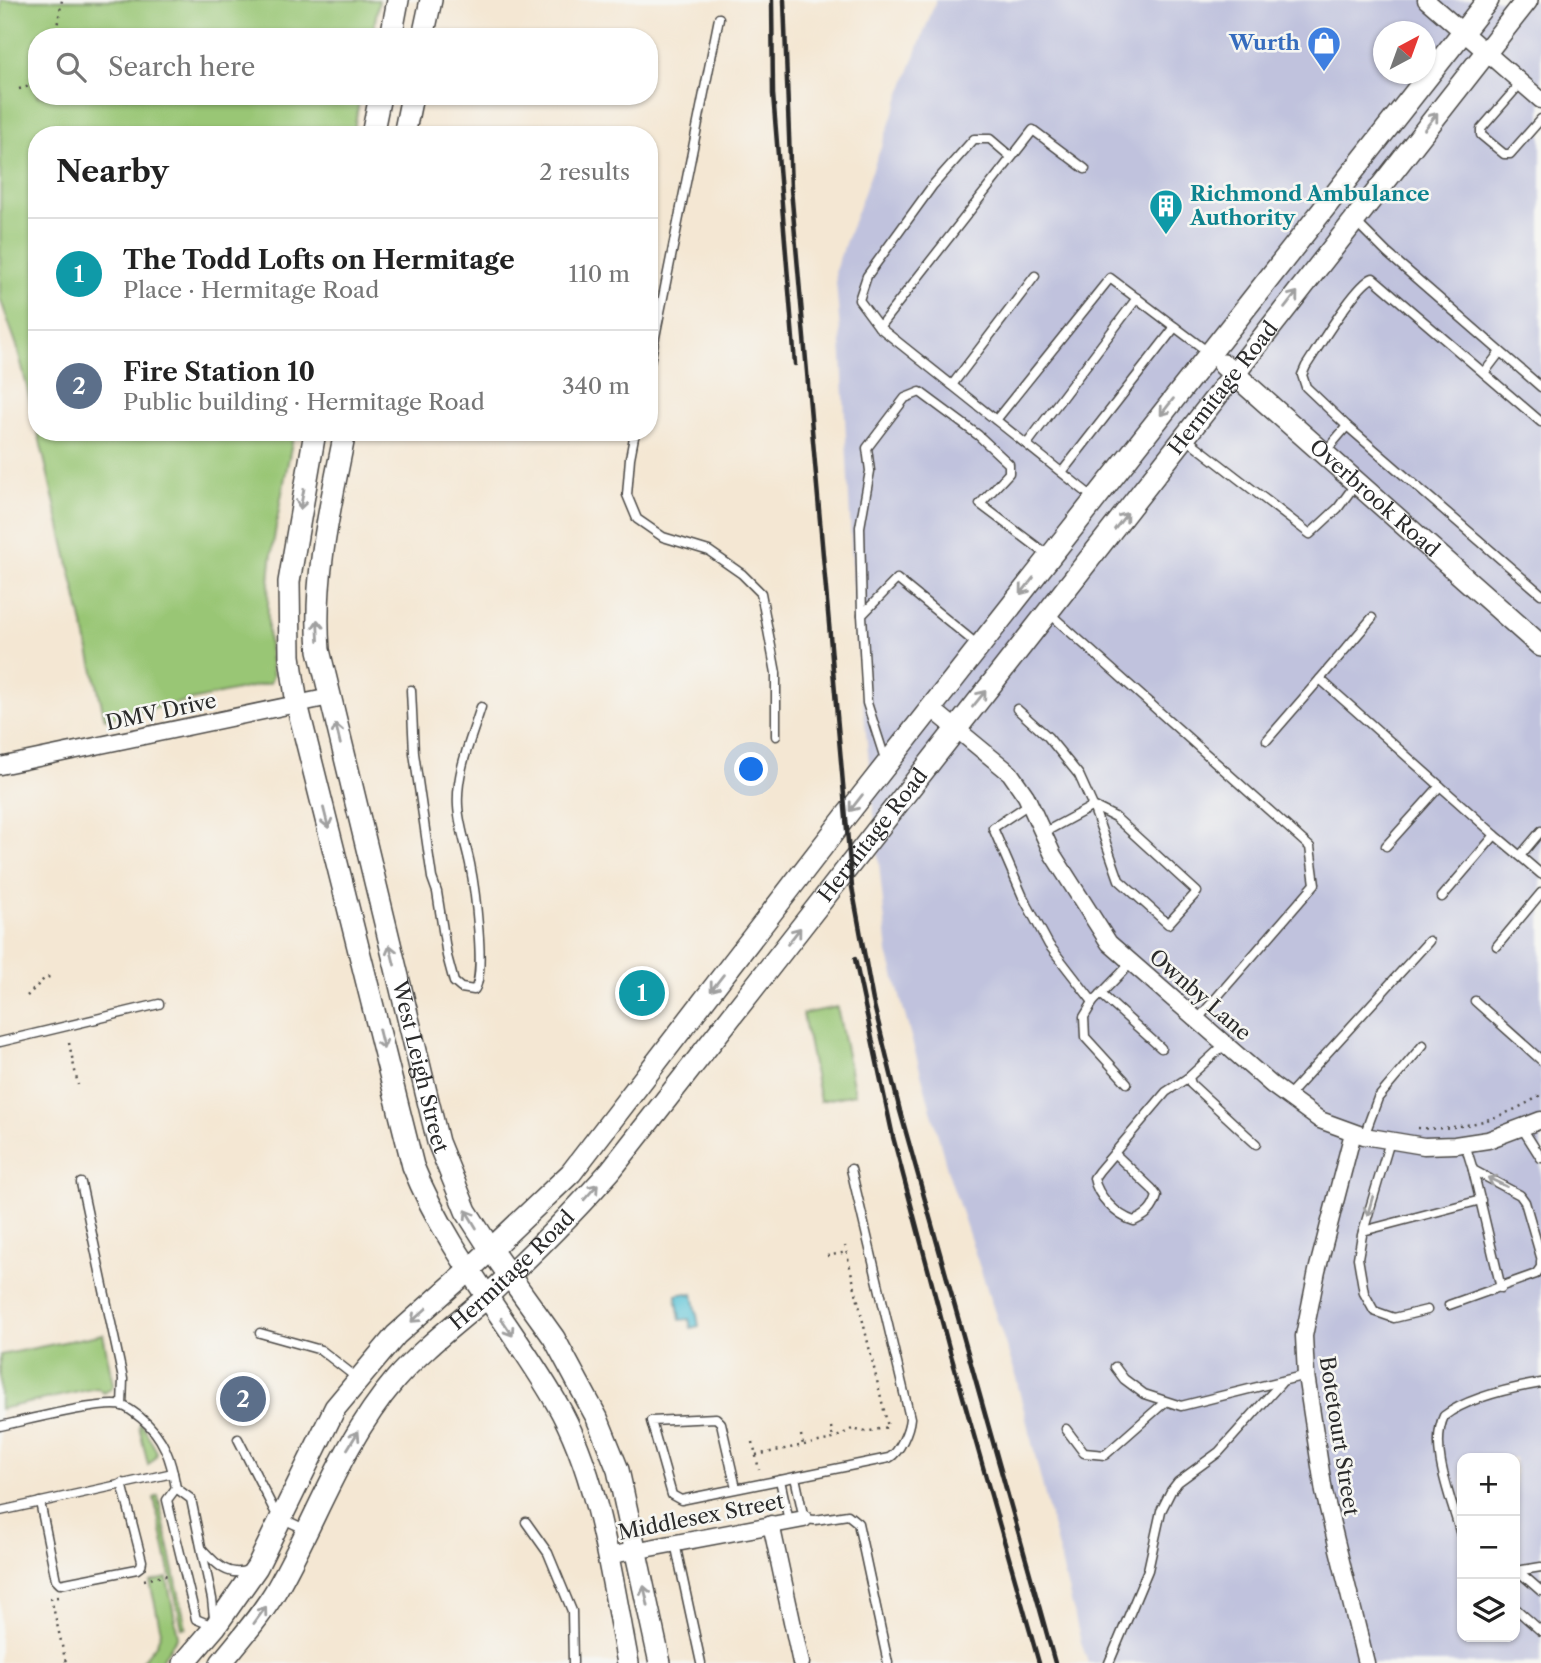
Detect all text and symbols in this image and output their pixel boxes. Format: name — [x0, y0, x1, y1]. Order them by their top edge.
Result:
north arrow — [1373, 21, 1436, 84]
shop icon: Wurth — [1305, 24, 1343, 73]
search box — [28, 28, 658, 105]
place label: Wurth — [1228, 30, 1301, 55]
icon: search — [52, 48, 90, 86]
text: Search here — [108, 51, 255, 83]
one-way arrow — [1424, 112, 1439, 130]
text: Nearby — [56, 153, 169, 190]
text: 2 results — [539, 158, 630, 186]
place label: Richmond Ambulance Authority — [1189, 181, 1430, 230]
building icon: Richmond Ambulance Authority — [1147, 187, 1185, 236]
text: The Todd Lofts on Hermitage — [123, 244, 515, 276]
text: 1 — [74, 260, 84, 288]
text: 110 m — [569, 260, 630, 288]
text: Place · Hermitage Road — [123, 276, 379, 304]
one-way arrow — [1283, 291, 1298, 309]
street label: Hermitage Road — [1163, 316, 1283, 460]
text: Fire Station 10 — [123, 356, 315, 388]
text: 2 — [72, 372, 86, 400]
text: 340 m — [562, 372, 630, 400]
text: Public building · Hermitage Road — [123, 388, 485, 416]
one-way arrow — [1160, 397, 1175, 415]
street label: Overbrook Road — [1305, 434, 1445, 562]
one-way arrow — [295, 487, 309, 510]
one-way arrow — [1113, 512, 1128, 530]
one-way arrow — [1019, 576, 1034, 594]
one-way arrow — [311, 619, 324, 642]
street label: DMV Drive — [103, 688, 219, 735]
one-way arrow — [971, 690, 987, 708]
one-way arrow — [331, 723, 344, 746]
your location — [734, 752, 768, 786]
street label: Hermitage Road — [813, 763, 933, 907]
one-way arrow — [849, 794, 864, 812]
one-way arrow — [320, 806, 333, 829]
one-way arrow — [786, 927, 801, 945]
one-way arrow — [385, 944, 398, 967]
street label: Ownby Lane — [1144, 944, 1256, 1046]
pin: 1 — [619, 967, 665, 1019]
one-way arrow — [710, 974, 725, 992]
street label: West Leigh Street — [387, 977, 454, 1157]
one-way arrow — [375, 1027, 388, 1050]
one-way arrow — [1487, 1174, 1508, 1188]
one-way arrow — [583, 1184, 599, 1202]
one-way arrow — [1363, 1195, 1376, 1217]
street label: Hermitage Road — [444, 1205, 580, 1335]
one-way arrow — [464, 1209, 478, 1229]
one-way arrow — [410, 1307, 428, 1323]
one-way arrow — [500, 1317, 515, 1336]
street label: Botetourt Street — [1315, 1354, 1365, 1518]
pin: 2 — [220, 1373, 266, 1425]
one-way arrow — [346, 1430, 360, 1450]
map controls — [1457, 1453, 1520, 1642]
button: + — [1457, 1453, 1520, 1516]
street label: Middlesex Street — [616, 1488, 786, 1545]
button: − — [1457, 1516, 1520, 1579]
button: layers — [1457, 1579, 1520, 1642]
one-way arrow — [638, 1585, 652, 1608]
one-way arrow — [252, 1606, 267, 1625]

